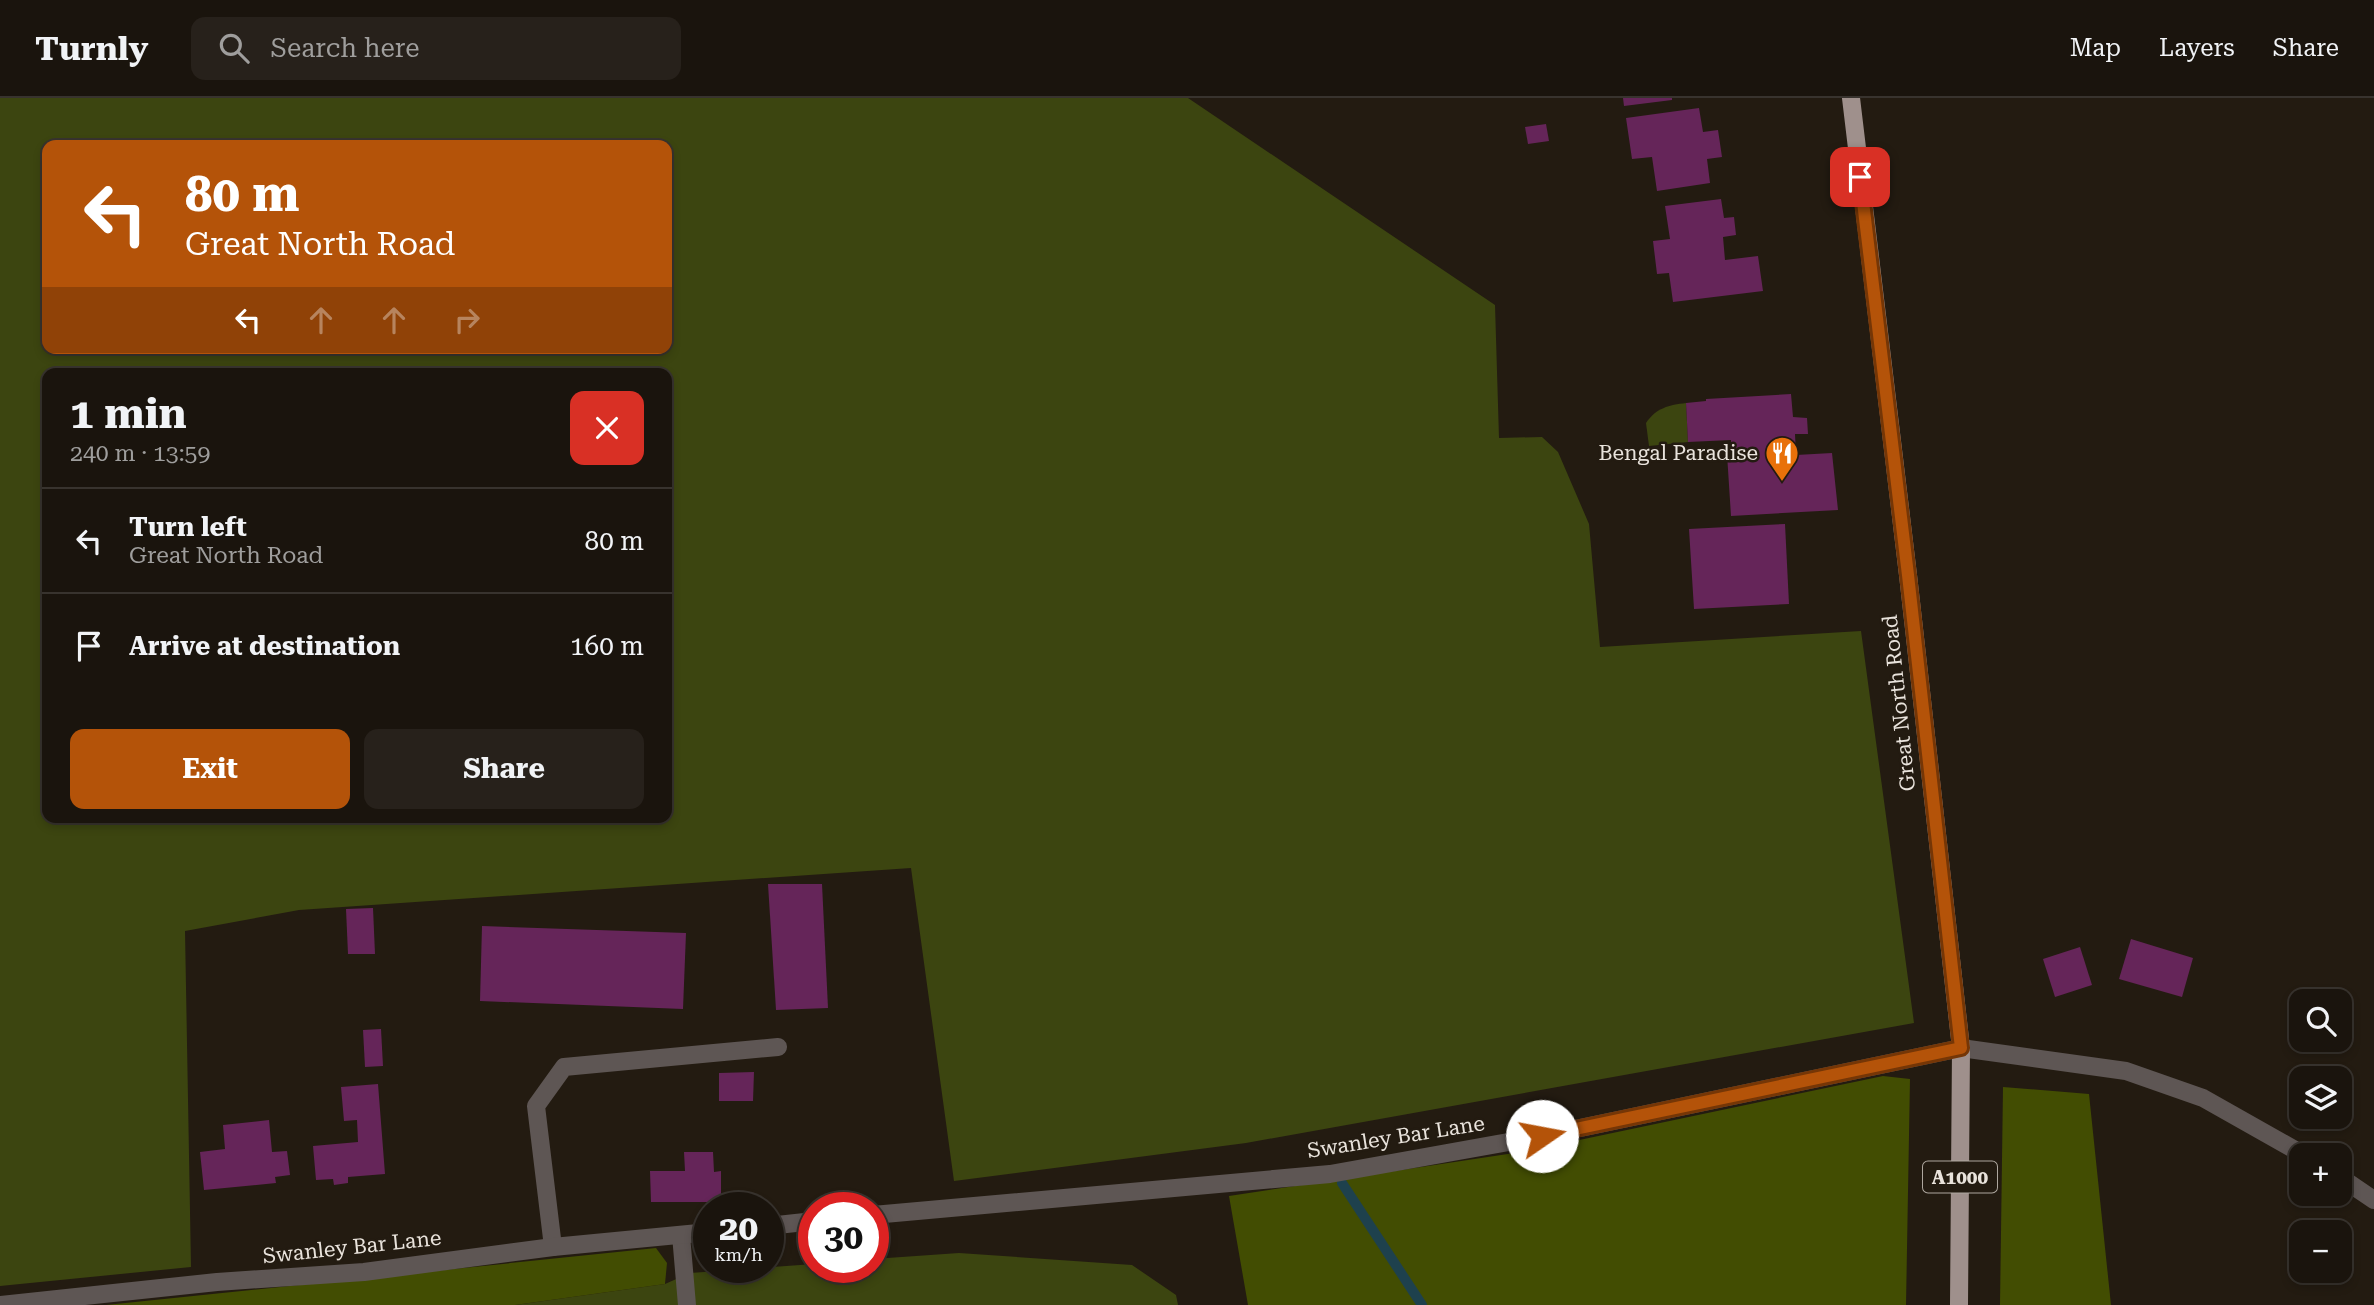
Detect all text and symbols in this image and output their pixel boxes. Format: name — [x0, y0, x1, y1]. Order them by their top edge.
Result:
search box — [191, 17, 681, 80]
text: Turnly — [35, 29, 149, 68]
icon: search — [215, 29, 253, 67]
text: Search here — [271, 33, 419, 63]
text: Map — [2070, 34, 2121, 62]
text: Layers — [2159, 34, 2235, 62]
text: Share — [2273, 34, 2339, 62]
pin — [1830, 147, 1890, 207]
icon: arrive — [1841, 158, 1879, 196]
text: 80 m — [185, 166, 300, 223]
icon: left — [70, 168, 161, 259]
text: Great North Road — [185, 225, 455, 263]
icon: left — [229, 301, 267, 339]
icon: ahead — [302, 301, 340, 339]
icon: ahead — [375, 301, 413, 339]
icon: right — [448, 301, 486, 339]
text: 1 min — [70, 389, 187, 438]
button: close — [570, 391, 644, 465]
restaurant icon: Bengal Paradise — [1763, 434, 1801, 483]
text: 240 m · 13:59 — [70, 440, 210, 467]
place label: Bengal Paradise — [1598, 441, 1758, 465]
text: Turn left — [129, 512, 247, 542]
icon: left — [70, 522, 108, 560]
text: 80 m — [585, 526, 644, 556]
text: Great North Road — [129, 542, 323, 569]
street label: Great North Road — [1878, 613, 1920, 792]
icon: arrive — [70, 627, 108, 665]
text: Arrive at destination — [129, 631, 400, 661]
text: 160 m — [570, 631, 644, 661]
button: Exit — [70, 729, 350, 809]
button: Share — [364, 729, 644, 809]
map controls — [2289, 989, 2352, 1283]
button: search — [2289, 989, 2352, 1052]
button: layers — [2289, 1066, 2352, 1129]
position arrow — [1505, 1099, 1579, 1173]
street label: Swanley Bar Lane — [1306, 1111, 1486, 1163]
button: + — [2289, 1143, 2352, 1206]
road number: A1000 — [1923, 1162, 1997, 1192]
speed limit sign: 30 — [798, 1192, 889, 1283]
text: 20 — [719, 1208, 758, 1249]
button: − — [2289, 1220, 2352, 1283]
street label: Swanley Bar Lane — [262, 1226, 442, 1268]
text: km/h — [714, 1244, 763, 1265]

